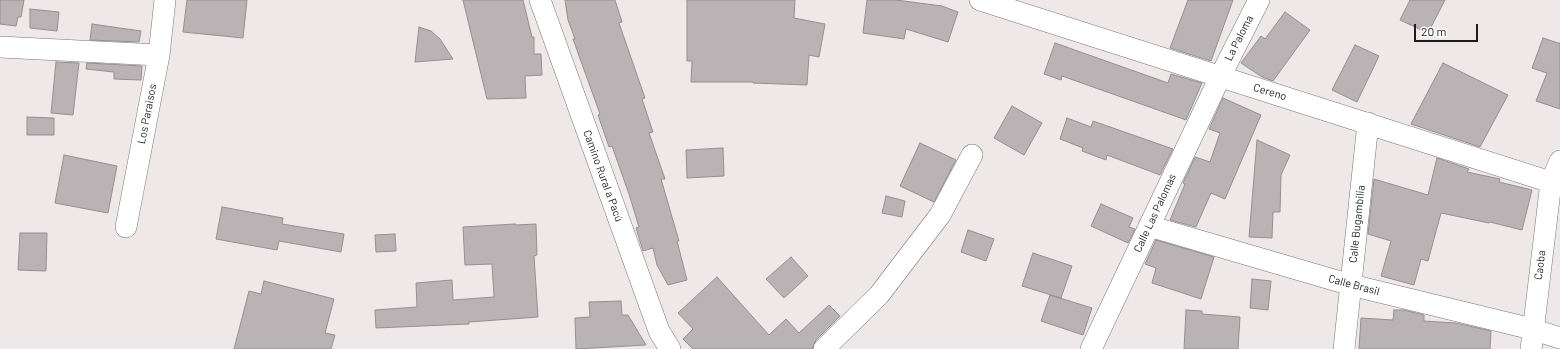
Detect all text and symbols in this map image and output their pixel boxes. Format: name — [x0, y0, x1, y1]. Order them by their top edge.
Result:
street label: La Paloma — [1222, 13, 1256, 63]
scale bar — [1416, 16, 1480, 42]
text: 20 m — [1421, 24, 1447, 38]
street label: Cereno — [1252, 81, 1288, 103]
street label: Los Paraisos — [135, 83, 159, 145]
street label: Camino Rural a Pacú — [580, 128, 626, 224]
street label: Calle Las Palomas — [1131, 172, 1179, 254]
street label: Calle Bugambilia — [1346, 184, 1368, 264]
street label: Caoba — [1532, 249, 1548, 281]
street label: Calle Brasil — [1327, 272, 1381, 298]

